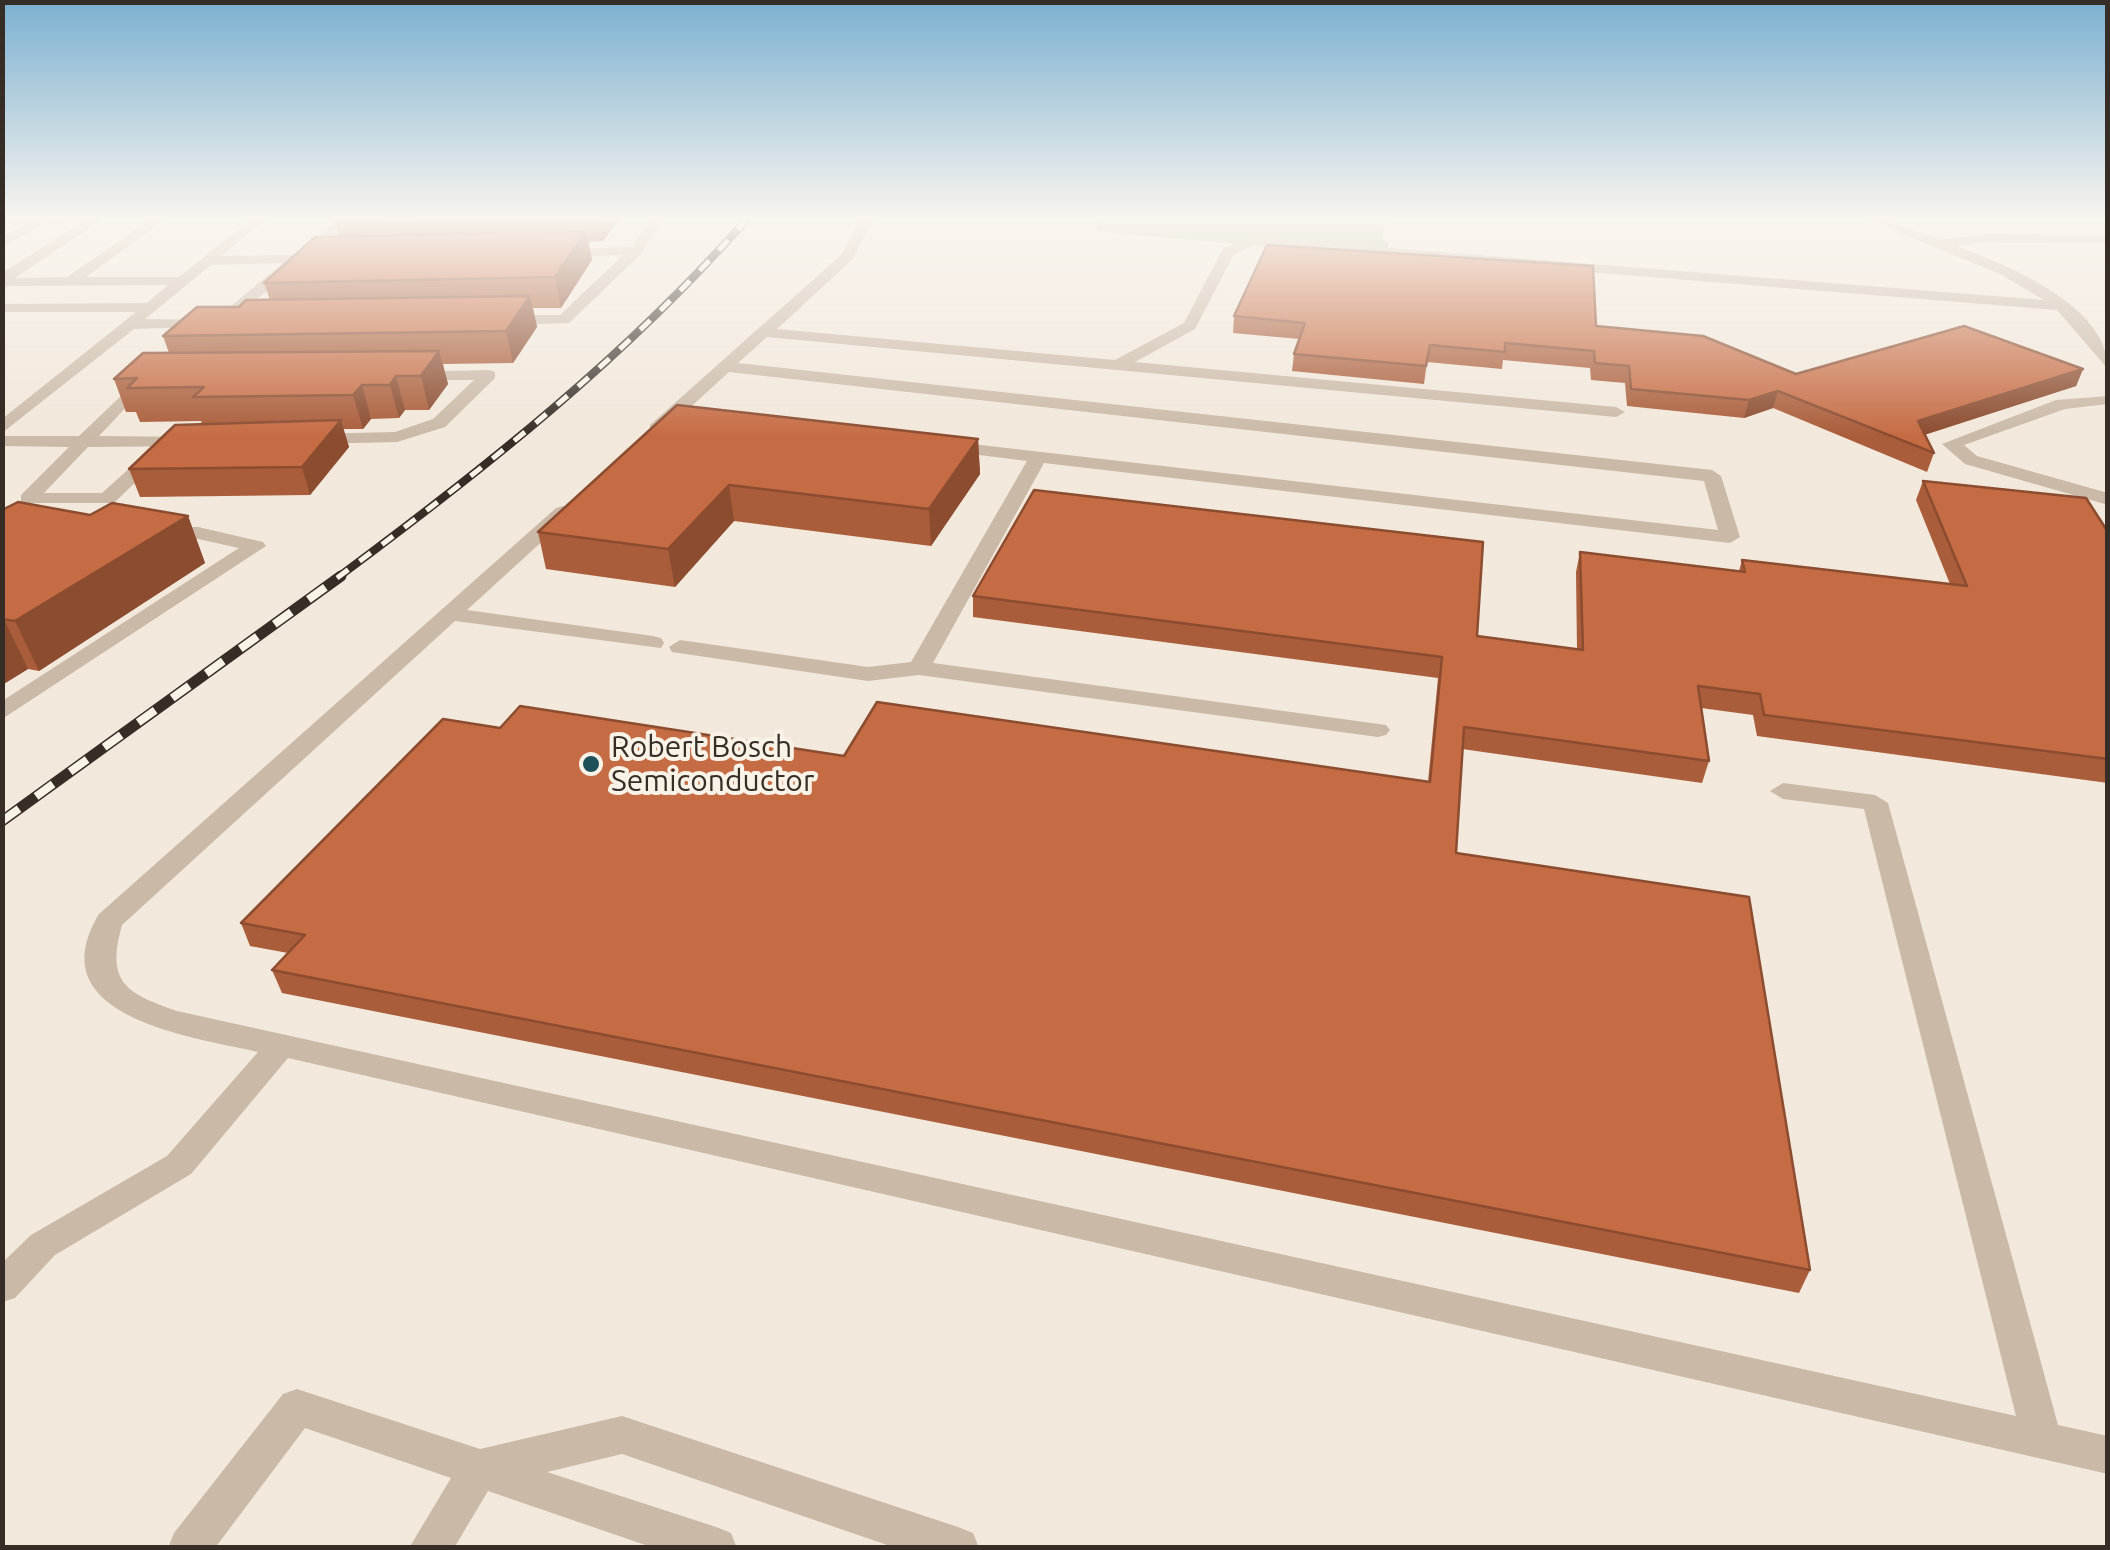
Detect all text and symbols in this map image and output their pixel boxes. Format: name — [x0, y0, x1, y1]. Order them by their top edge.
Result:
place label: Robert Bosch Semiconductor — [611, 729, 814, 800]
marker: Robert Bosch Semiconductor — [580, 753, 602, 775]

